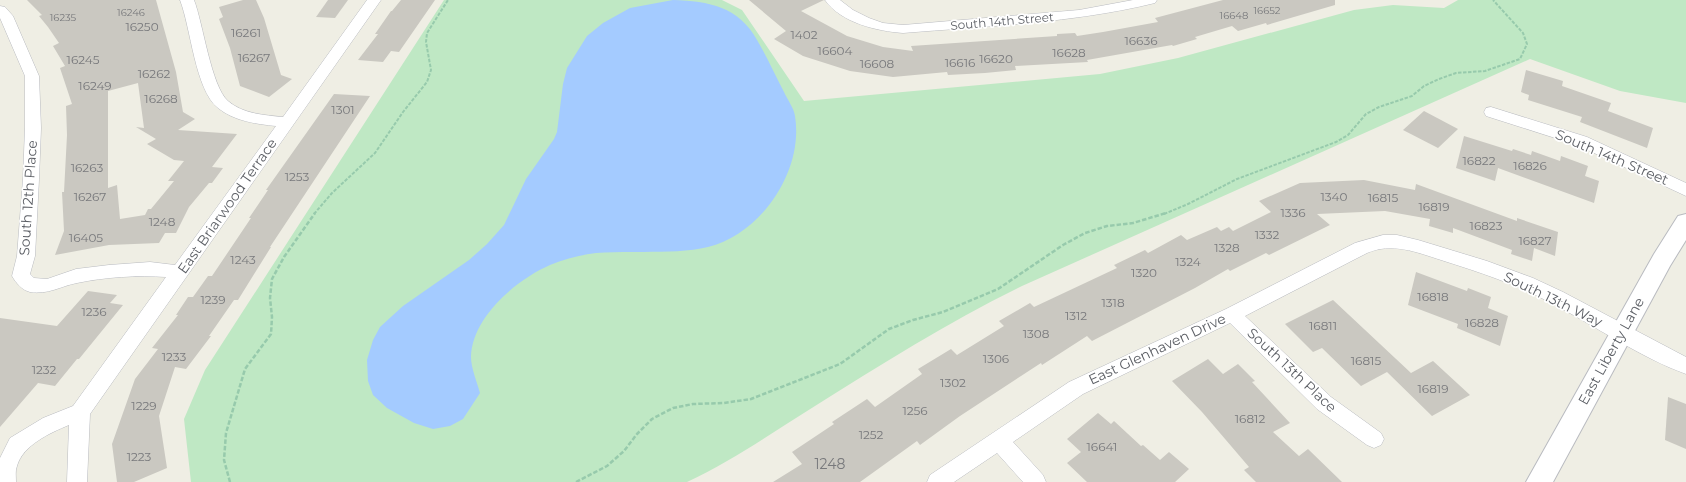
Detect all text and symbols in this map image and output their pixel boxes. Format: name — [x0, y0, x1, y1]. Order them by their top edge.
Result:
house number: 16652 — [1253, 4, 1281, 17]
house number: 16246 — [117, 6, 145, 19]
street label: South 14th Street — [950, 9, 1054, 33]
house number: 16648 — [1220, 9, 1248, 22]
house number: 16235 — [50, 11, 77, 24]
house number: 16250 — [125, 19, 159, 34]
house number: 16261 — [231, 25, 261, 40]
house number: 1402 — [790, 27, 818, 42]
house number: 16636 — [1124, 33, 1158, 48]
house number: 16604 — [818, 43, 852, 58]
house number: 16628 — [1052, 45, 1086, 60]
house number: 16267 — [238, 50, 270, 65]
house number: 16620 — [979, 51, 1013, 66]
house number: 16245 — [67, 52, 100, 67]
house number: 16616 — [945, 55, 975, 70]
house number: 16608 — [860, 56, 895, 71]
house number: 16262 — [138, 66, 170, 81]
house number: 16249 — [78, 78, 112, 93]
house number: 16268 — [144, 91, 178, 106]
house number: 1301 — [331, 102, 355, 117]
street label: South 14th Street — [1553, 125, 1672, 189]
street label: East Briarwood Terrace — [173, 135, 281, 277]
street label: South 12th Place — [15, 140, 41, 256]
house number: 16822 — [1463, 153, 1496, 168]
house number: 16826 — [1513, 158, 1547, 173]
house number: 16263 — [71, 160, 103, 175]
house number: 1253 — [285, 169, 310, 184]
house number: 16267 — [74, 189, 106, 204]
house number: 1340 — [1321, 189, 1348, 204]
house number: 16815 — [1368, 190, 1398, 205]
house number: 16819 — [1419, 199, 1449, 214]
house number: 1336 — [1280, 205, 1306, 220]
house number: 1248 — [149, 214, 176, 229]
house number: 16823 — [1470, 218, 1503, 233]
house number: 1332 — [1255, 227, 1279, 242]
house number: 16405 — [69, 230, 103, 245]
house number: 16827 — [1518, 233, 1552, 248]
house number: 1328 — [1214, 240, 1240, 255]
house number: 1243 — [230, 252, 256, 267]
house number: 1324 — [1175, 254, 1201, 269]
house number: 1320 — [1131, 265, 1157, 280]
street label: South 13th Way — [1501, 267, 1606, 331]
house number: 16818 — [1417, 289, 1449, 304]
house number: 1239 — [200, 292, 226, 307]
street label: East Liberty Lane — [1574, 294, 1648, 408]
house number: 1318 — [1101, 295, 1125, 310]
house number: 1236 — [81, 304, 107, 319]
house number: 1312 — [1065, 308, 1087, 323]
street label: East Glenhaven Drive — [1085, 309, 1229, 389]
house number: 16828 — [1465, 315, 1499, 330]
house number: 16811 — [1309, 318, 1337, 333]
street label: South 13th Place — [1244, 324, 1340, 416]
house number: 1308 — [1023, 326, 1050, 341]
house number: 1233 — [162, 349, 187, 364]
house number: 1306 — [983, 351, 1009, 366]
house number: 16815 — [1351, 353, 1381, 368]
house number: 1232 — [32, 362, 57, 377]
house number: 1302 — [940, 375, 966, 390]
house number: 16819 — [1418, 381, 1448, 396]
house number: 1229 — [131, 398, 157, 413]
house number: 1256 — [902, 403, 928, 418]
house number: 16812 — [1235, 411, 1265, 426]
house number: 1252 — [859, 427, 884, 442]
house number: 16641 — [1087, 439, 1117, 454]
house number: 1223 — [127, 449, 152, 464]
house number: 1248 — [814, 455, 846, 473]

